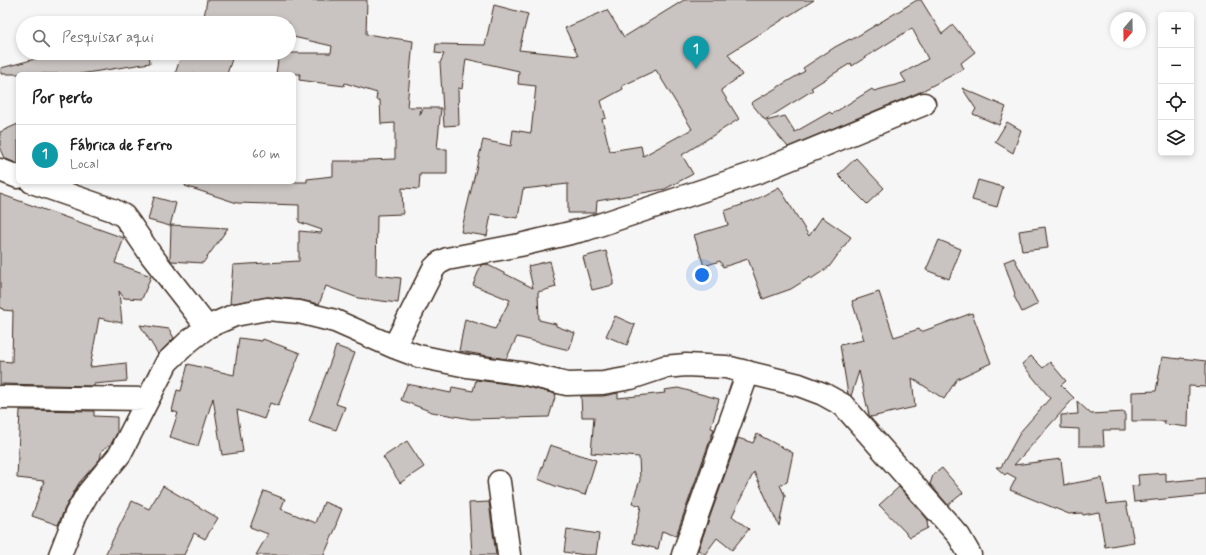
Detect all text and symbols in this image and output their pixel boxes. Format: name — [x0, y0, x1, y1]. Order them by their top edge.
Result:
north arrow — [1110, 12, 1146, 48]
map controls — [1158, 12, 1194, 156]
button: + — [1158, 12, 1194, 48]
search box — [16, 16, 296, 60]
icon: search — [30, 27, 52, 49]
text: Pesquisar aqui — [62, 28, 154, 48]
pin: 1 — [683, 36, 709, 69]
button: − — [1158, 48, 1194, 84]
button: locate — [1158, 84, 1194, 120]
text: Por perto — [32, 87, 93, 109]
button: layers — [1158, 120, 1194, 156]
text: Fábrica de Ferro — [70, 136, 172, 156]
text: 1 — [42, 146, 48, 163]
text: 60 m — [252, 146, 280, 163]
text: Local — [70, 156, 99, 173]
your location — [692, 265, 712, 285]

